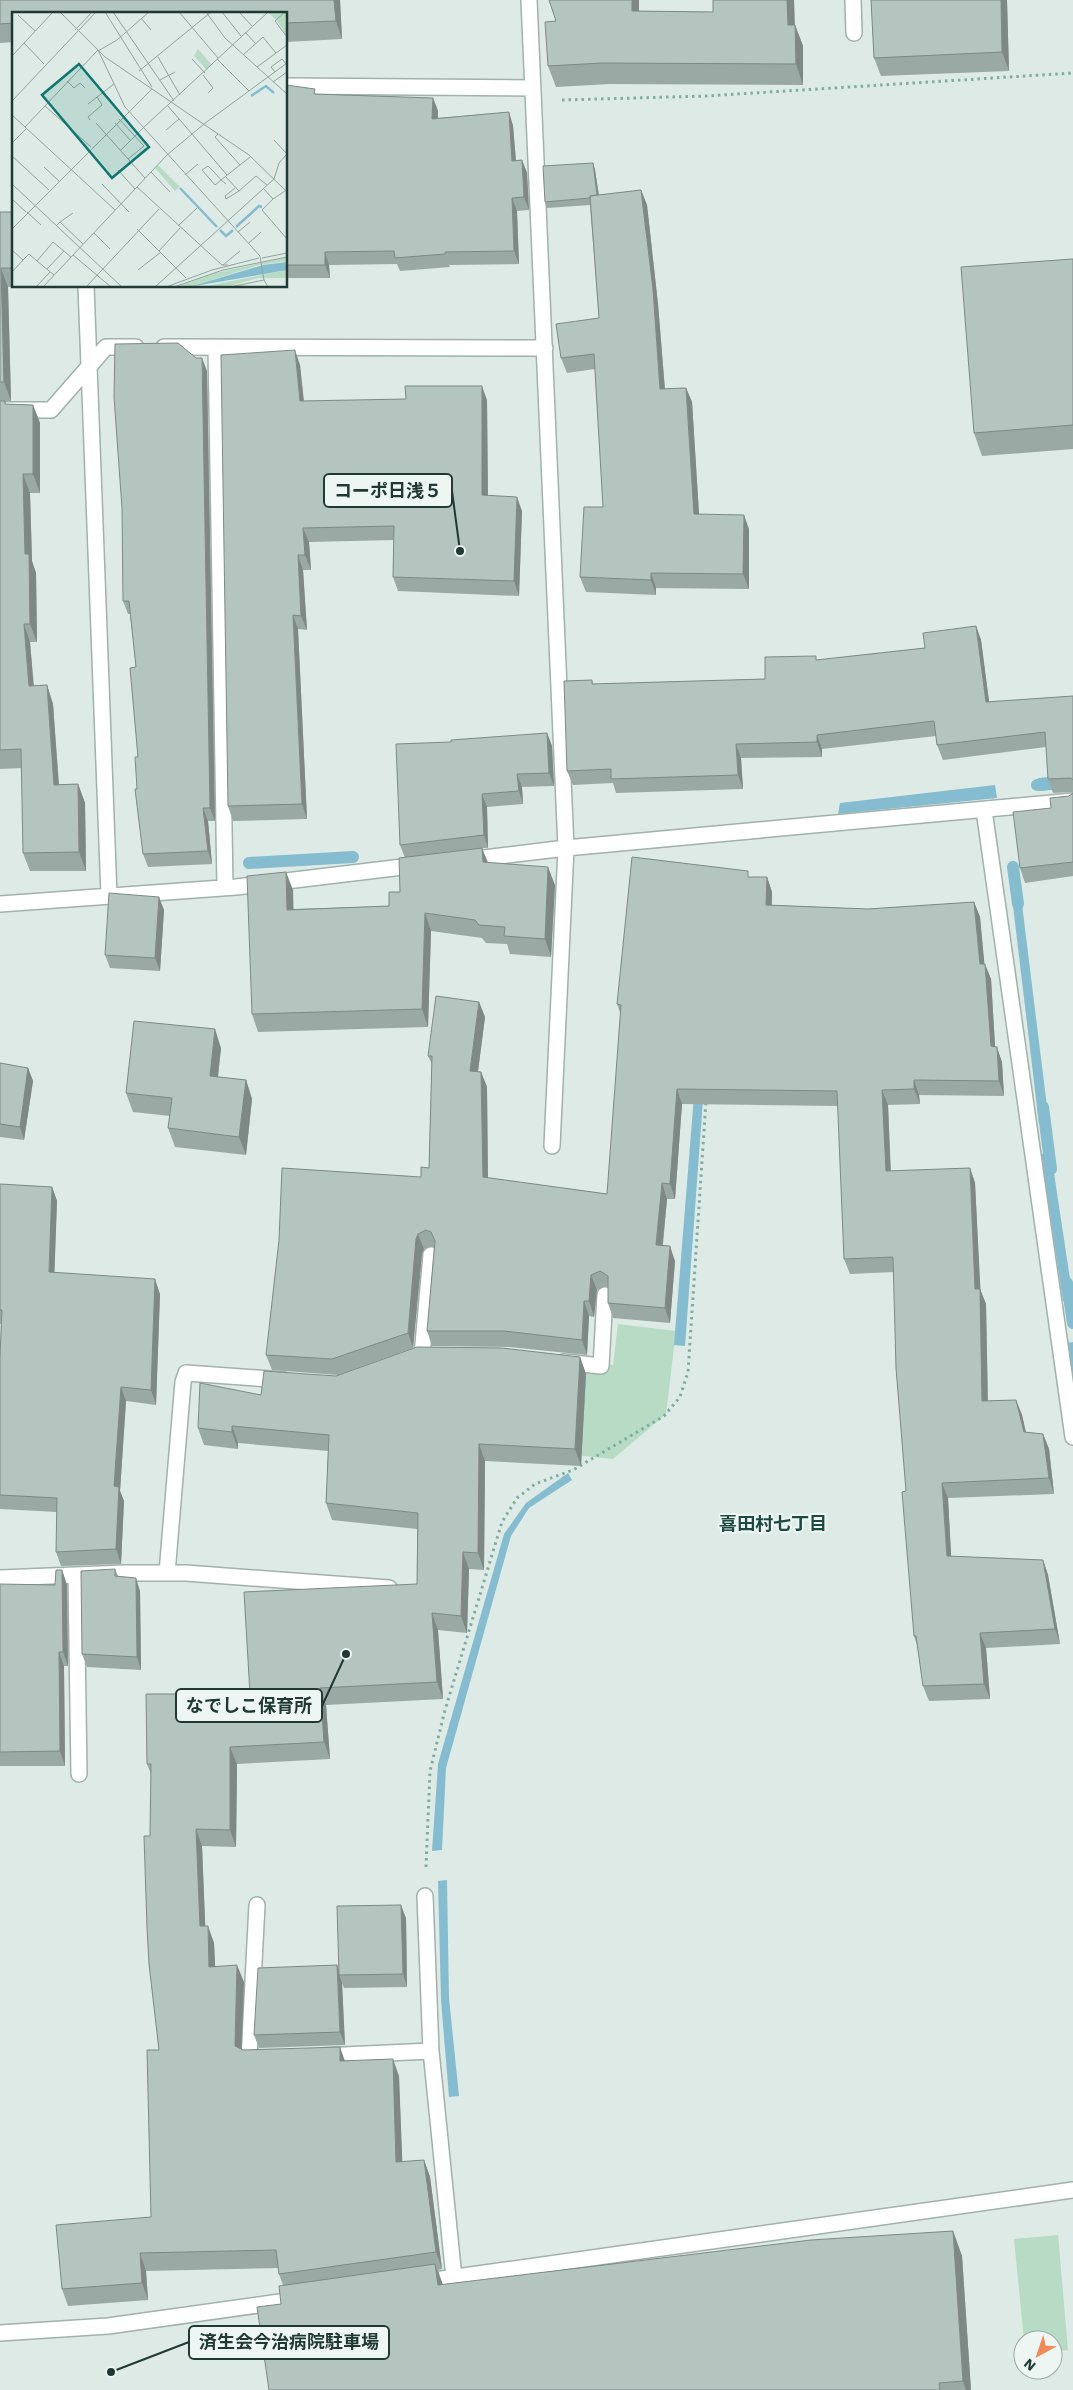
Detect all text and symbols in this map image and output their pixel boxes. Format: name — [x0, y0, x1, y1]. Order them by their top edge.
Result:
inset map — [12, 12, 288, 288]
callout: コーポ日浅５ — [324, 474, 452, 507]
text: コーポ日浅５ — [334, 480, 442, 501]
district label: 喜田村七丁目 — [719, 1513, 827, 1534]
callout: なでしこ保育所 — [176, 1689, 322, 1722]
text: なでしこ保育所 — [186, 1695, 312, 1716]
callout: 済生会今治病院駐車場 — [189, 2326, 389, 2359]
north arrow — [1013, 2330, 1063, 2380]
text: 済生会今治病院駐車場 — [199, 2331, 379, 2352]
text: N — [1021, 2355, 1039, 2374]

